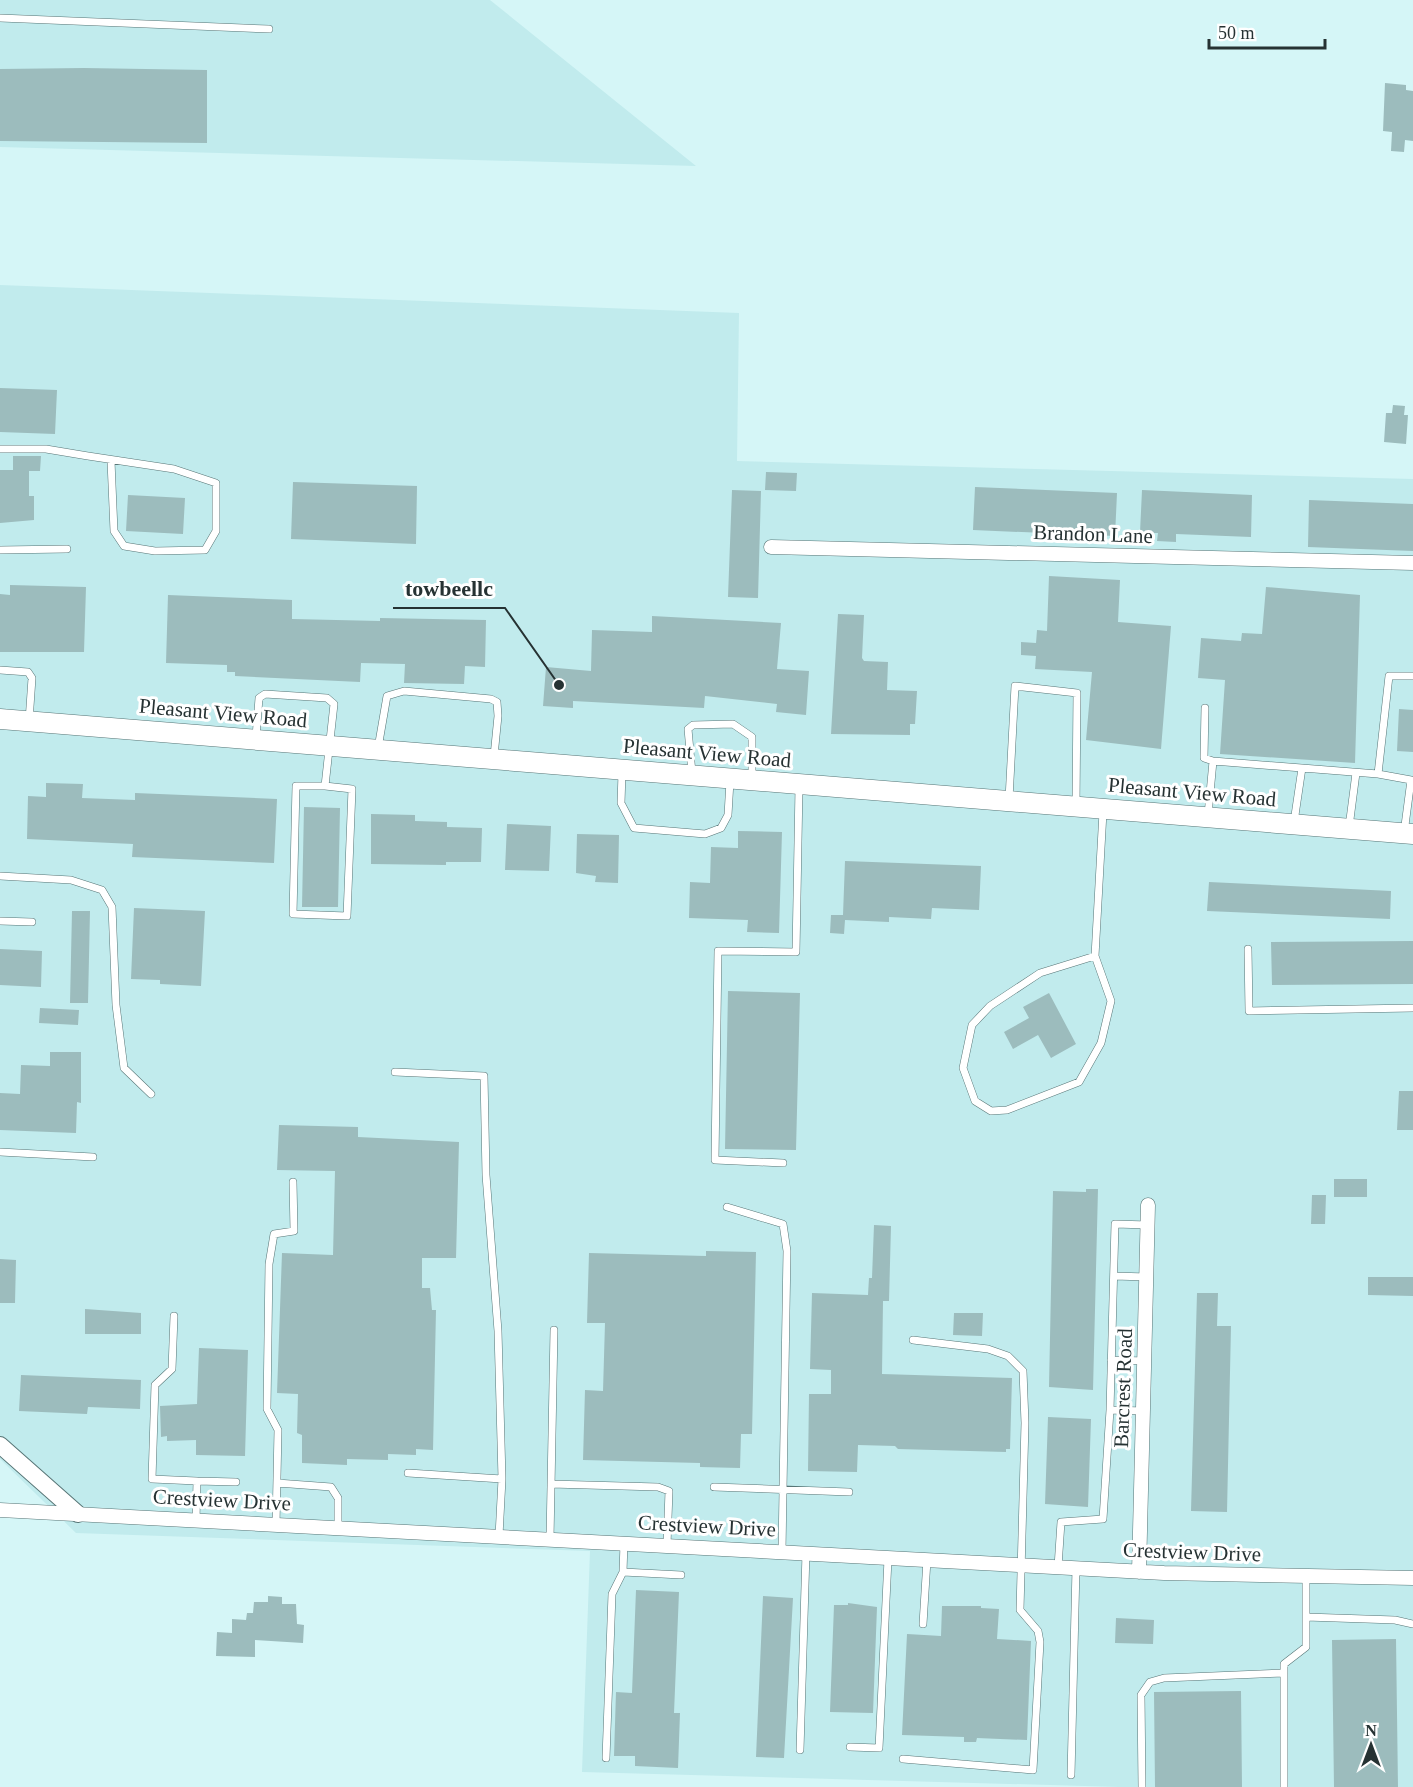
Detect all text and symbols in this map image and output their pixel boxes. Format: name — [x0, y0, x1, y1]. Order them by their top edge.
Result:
scale bar — [1209, 12, 1324, 50]
text: 50 m — [1218, 23, 1255, 43]
street label: Brandon Lane — [1033, 520, 1153, 548]
callout: towbeellc — [393, 568, 505, 608]
text: towbeellc — [405, 576, 493, 601]
street label: Pleasant View Road — [138, 694, 309, 732]
street label: Pleasant View Road — [622, 734, 793, 772]
street label: Pleasant View Road — [1107, 773, 1278, 811]
street label: Barcrest Road — [1109, 1327, 1137, 1448]
street label: Crestview Drive — [152, 1484, 292, 1516]
street label: Crestview Drive — [637, 1510, 777, 1542]
street label: Crestview Drive — [1123, 1538, 1261, 1566]
north arrow — [1341, 1715, 1401, 1775]
text: N — [1365, 1722, 1377, 1739]

